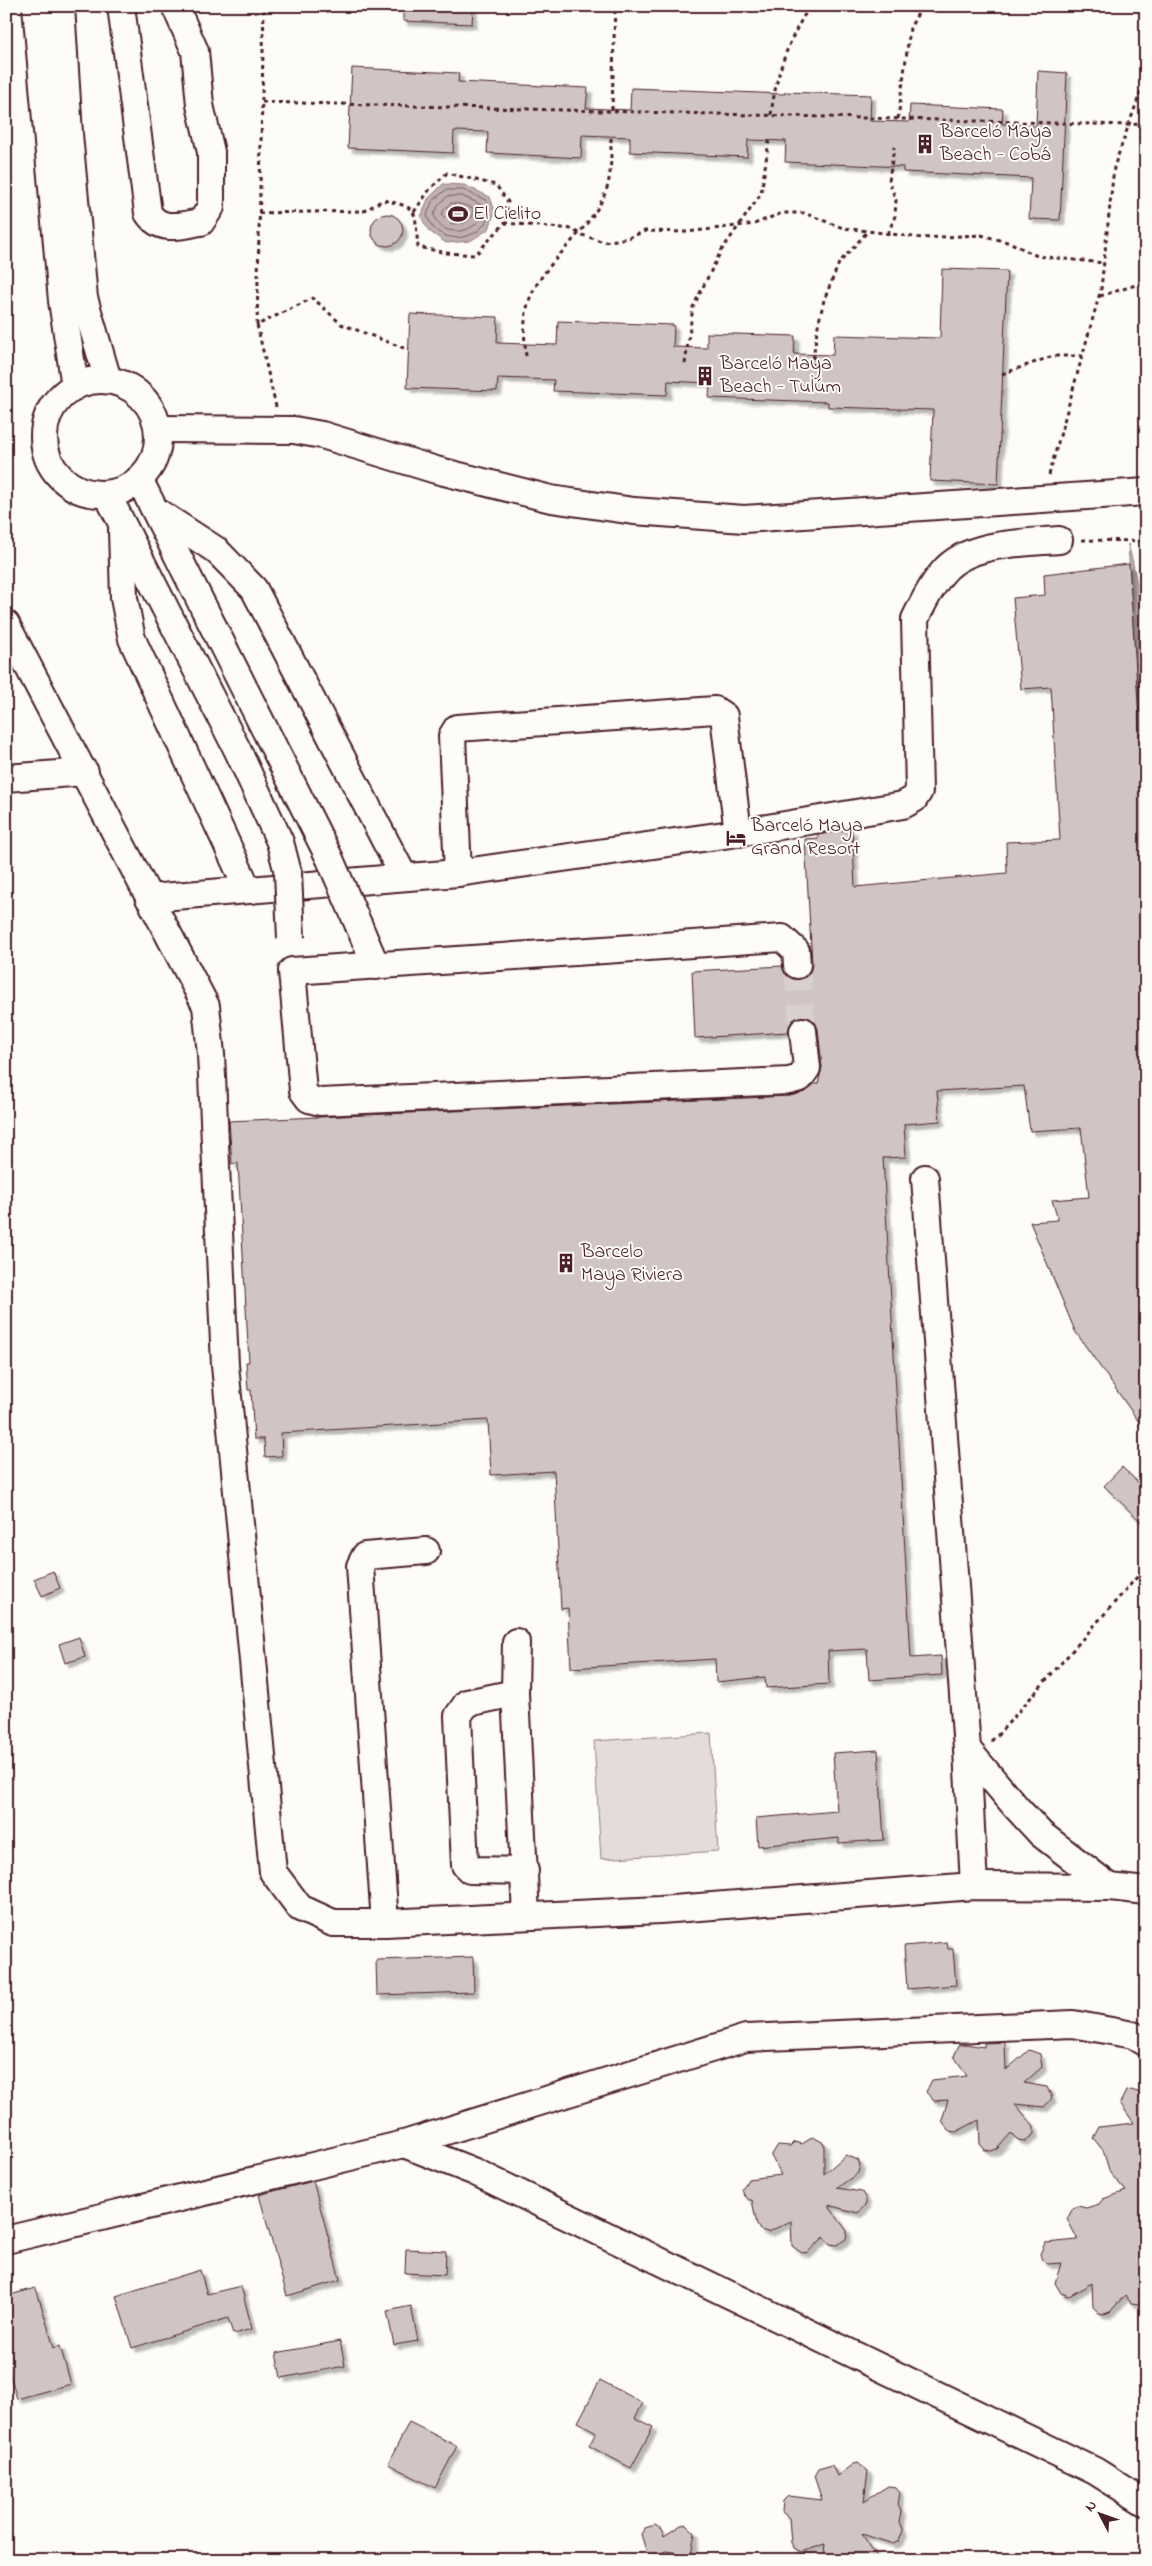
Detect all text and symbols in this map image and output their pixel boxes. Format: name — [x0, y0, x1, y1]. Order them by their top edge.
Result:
place label: Barceló Maya Beach - Cobá — [939, 118, 1052, 170]
building icon: Barceló Maya Beach - Cobá — [914, 133, 936, 155]
place label: El Cielito — [473, 200, 541, 229]
sports icon: El Cielito — [447, 203, 469, 225]
place label: Barceló Maya Beach - Tulúm — [719, 350, 841, 402]
building icon: Barceló Maya Beach - Tulúm — [694, 365, 716, 387]
place label: Barceló Maya Grand Resort — [750, 812, 863, 864]
hotel icon: Barceló Maya Grand Resort — [725, 827, 747, 849]
place label: Barcelo Maya Riviera — [580, 1238, 683, 1290]
building icon: Barcelo Maya Riviera — [555, 1252, 577, 1274]
north arrow — [1074, 2488, 1124, 2538]
text: N — [1080, 2496, 1102, 2517]

